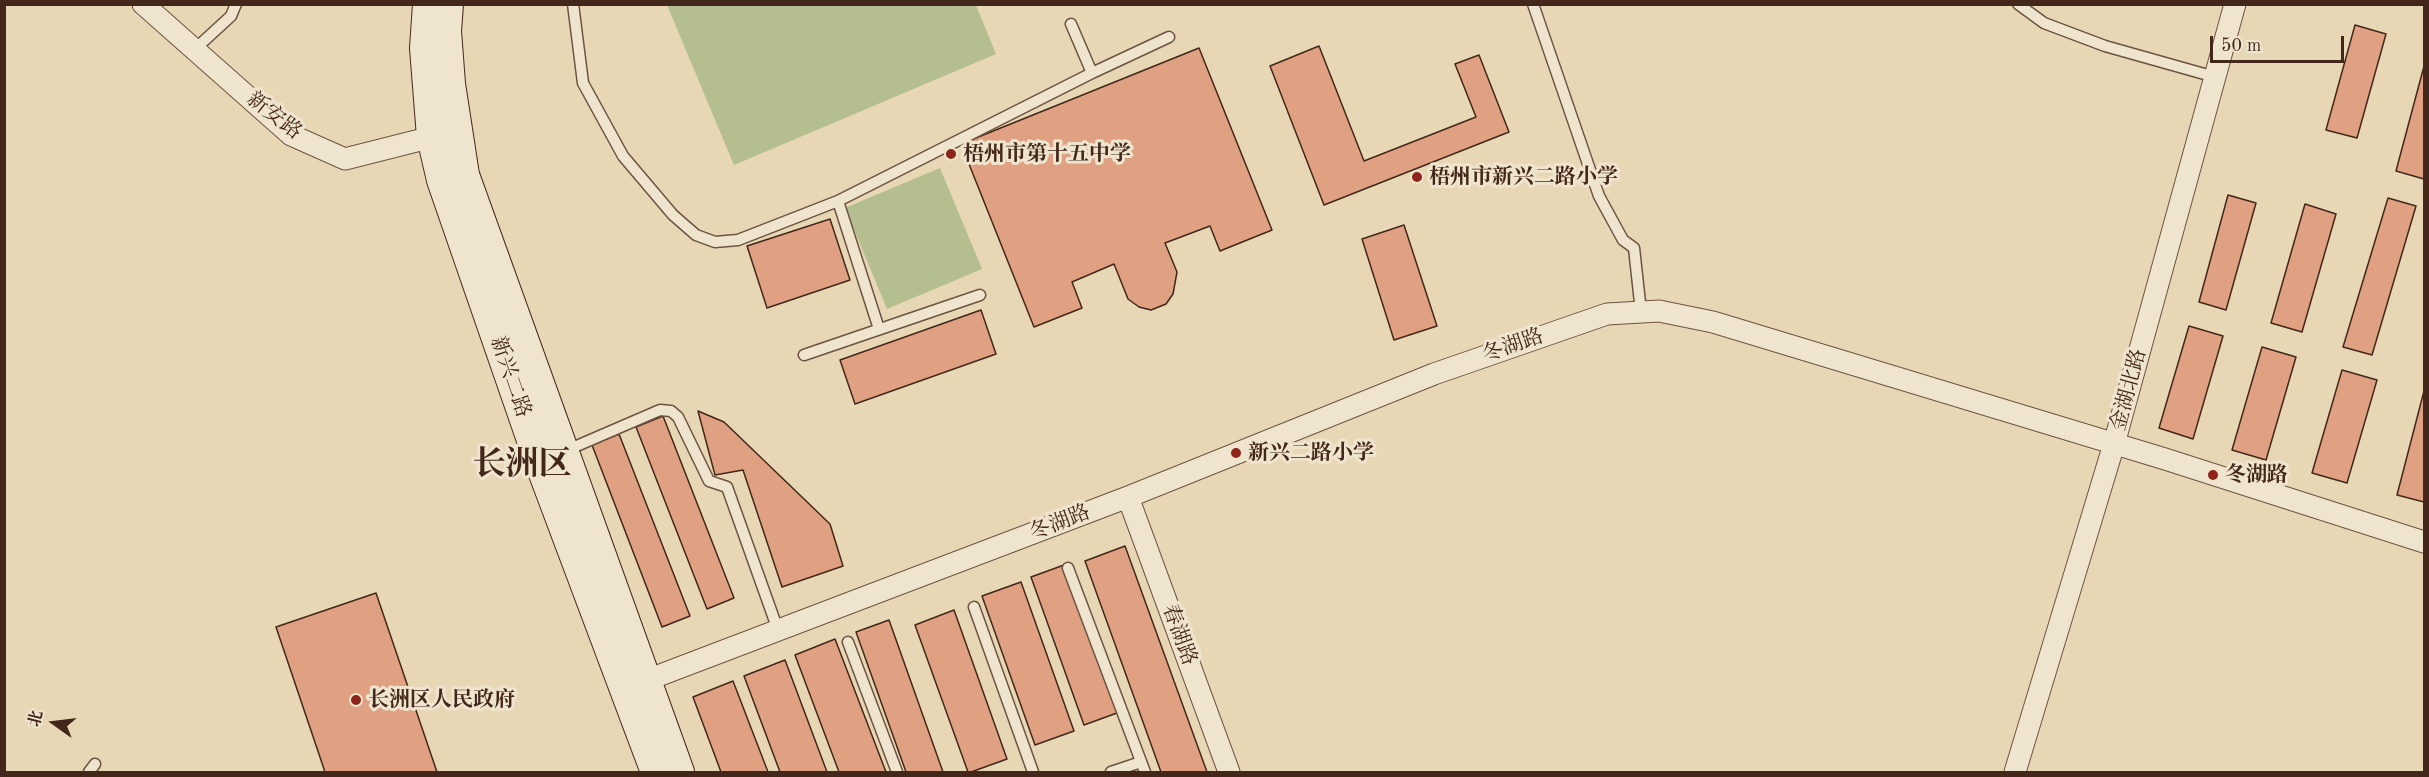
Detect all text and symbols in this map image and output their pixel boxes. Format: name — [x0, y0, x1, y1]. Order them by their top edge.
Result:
scale bar — [2213, 24, 2346, 62]
text: 50 m — [2221, 37, 2261, 55]
street label: 新安路 — [241, 87, 307, 145]
place label: 梧州市第十五中学 — [963, 141, 1131, 167]
marker: 梧州市第十五中学 — [944, 147, 958, 161]
place label: 梧州市新兴二路小学 — [1429, 164, 1618, 190]
marker: 梧州市新兴二路小学 — [1410, 170, 1424, 184]
street label: 冬湖路 — [1479, 324, 1547, 368]
street label: 新兴二路 — [484, 333, 536, 421]
street label: 金湖北路 — [2106, 346, 2152, 434]
place label: 新兴二路小学 — [1248, 440, 1374, 466]
district label: 长洲区 — [473, 445, 571, 485]
marker: 新兴二路小学 — [1229, 446, 1243, 460]
place label: 冬湖路 — [2225, 462, 2288, 488]
marker: 冬湖路 — [2206, 468, 2220, 482]
street label: 冬湖路 — [1026, 500, 1094, 546]
street label: 春湖路 — [1156, 601, 1202, 669]
place label: 长洲区人民政府 — [368, 687, 515, 713]
north arrow — [24, 693, 84, 753]
marker: 长洲区人民政府 — [349, 693, 363, 707]
text: 北 — [27, 709, 46, 728]

